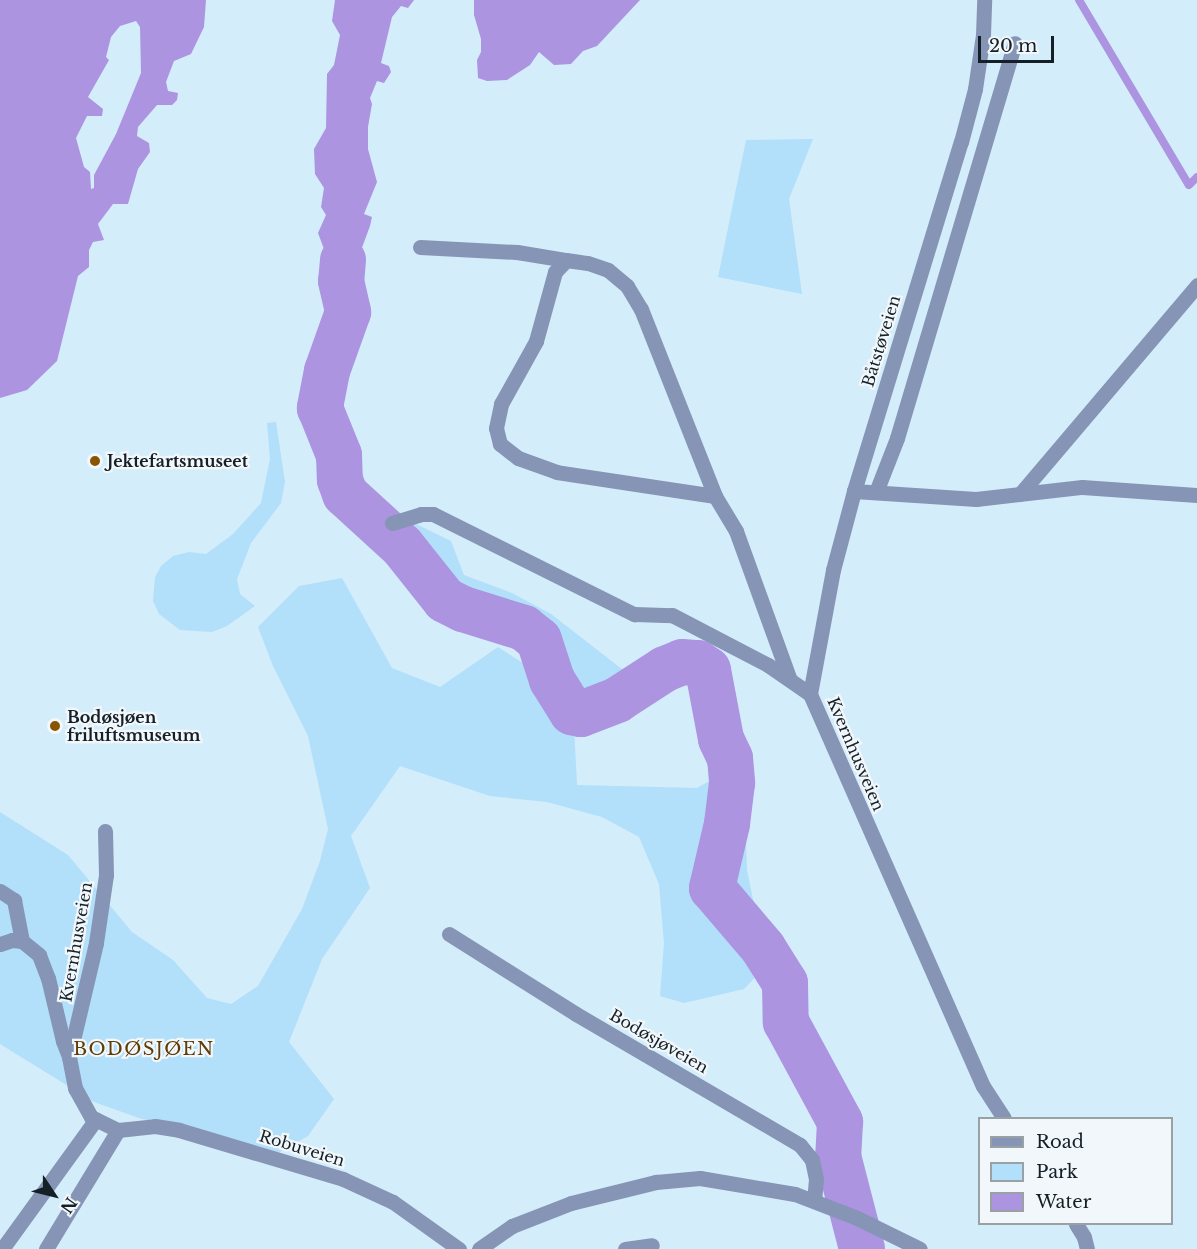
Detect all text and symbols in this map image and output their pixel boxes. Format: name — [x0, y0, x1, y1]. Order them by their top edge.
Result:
scale bar — [981, 24, 1058, 62]
text: 20 m — [989, 35, 1037, 57]
street label: Båtstøveien — [858, 293, 904, 389]
place label: Jektefartsmuseet — [107, 451, 248, 471]
marker: Jektefartsmuseet — [88, 454, 102, 468]
street label: Kvernhusveien — [823, 694, 889, 814]
place label: Bodøsjøen friluftsmuseum — [67, 707, 200, 745]
marker: Bodøsjøen friluftsmuseum — [48, 719, 62, 733]
street label: Kvernhusveien — [56, 880, 96, 1004]
street label: Bodøsjøveien — [606, 1005, 712, 1077]
district label: BODØSJØEN — [73, 1038, 215, 1060]
legend — [978, 1117, 1173, 1225]
street label: Robuveien — [257, 1126, 347, 1170]
text: Road — [1036, 1131, 1084, 1153]
text: Park — [1036, 1161, 1078, 1183]
north arrow — [24, 1165, 84, 1225]
text: Water — [1036, 1191, 1091, 1213]
text: N — [56, 1193, 81, 1217]

